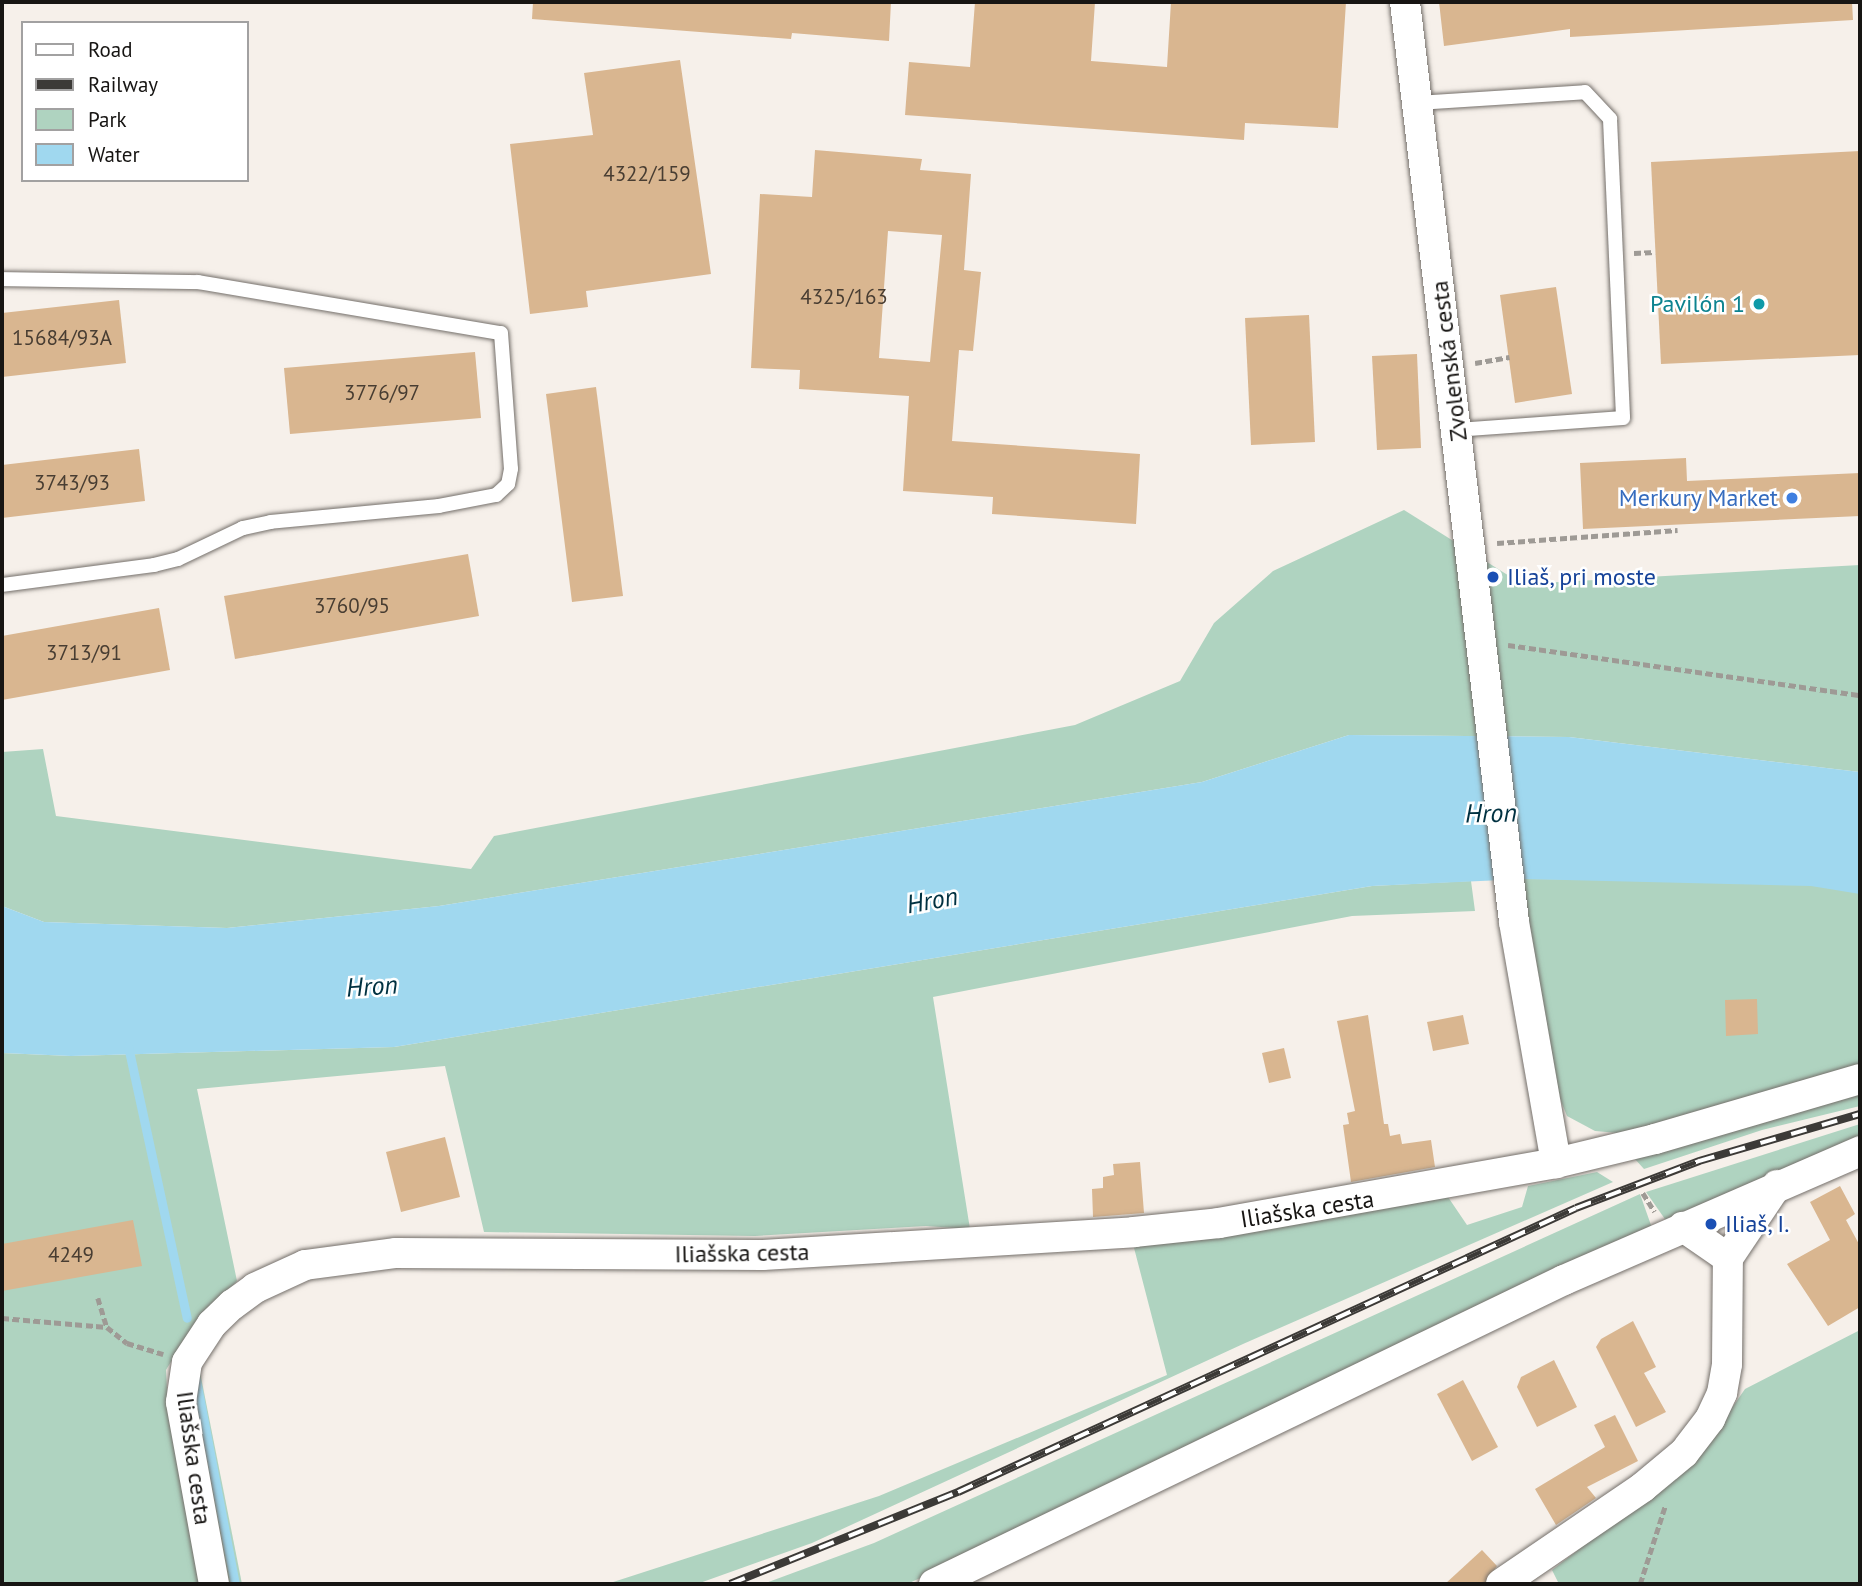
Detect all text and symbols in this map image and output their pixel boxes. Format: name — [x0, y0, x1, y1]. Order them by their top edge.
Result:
legend — [21, 21, 248, 182]
text: Road — [88, 36, 132, 63]
text: Railway — [88, 71, 158, 98]
text: Park — [88, 106, 127, 133]
text: Water — [88, 141, 140, 168]
house number: 4322/159 — [603, 161, 691, 187]
street label: Zvolenská cesta — [1425, 279, 1473, 443]
house number: 4325/163 — [800, 284, 888, 310]
place label: Pavilón 1 — [1650, 290, 1745, 318]
marker: Pavilón 1 — [1751, 296, 1767, 312]
house number: 15684/93A — [12, 325, 112, 351]
house number: 3776/97 — [344, 380, 420, 406]
house number: 3743/93 — [34, 470, 110, 496]
place label: Merkury Market — [1618, 484, 1778, 512]
marker: Merkury Market — [1784, 490, 1800, 506]
place label: Iliaš, pri moste — [1507, 563, 1658, 591]
marker: Iliaš, pri moste — [1485, 569, 1501, 585]
house number: 3760/95 — [314, 593, 390, 619]
house number: 3713/91 — [46, 640, 122, 666]
water label: Hron — [1465, 797, 1517, 829]
water label: Hron — [904, 880, 960, 920]
water label: Hron — [345, 969, 399, 1003]
street label: Iliašska cesta — [1238, 1184, 1376, 1234]
place label: Iliaš, I. — [1725, 1210, 1791, 1238]
marker: Iliaš, I. — [1703, 1216, 1719, 1232]
street label: Iliašska cesta — [674, 1237, 810, 1269]
house number: 4249 — [48, 1242, 94, 1268]
street label: Iliašska cesta — [170, 1389, 218, 1527]

